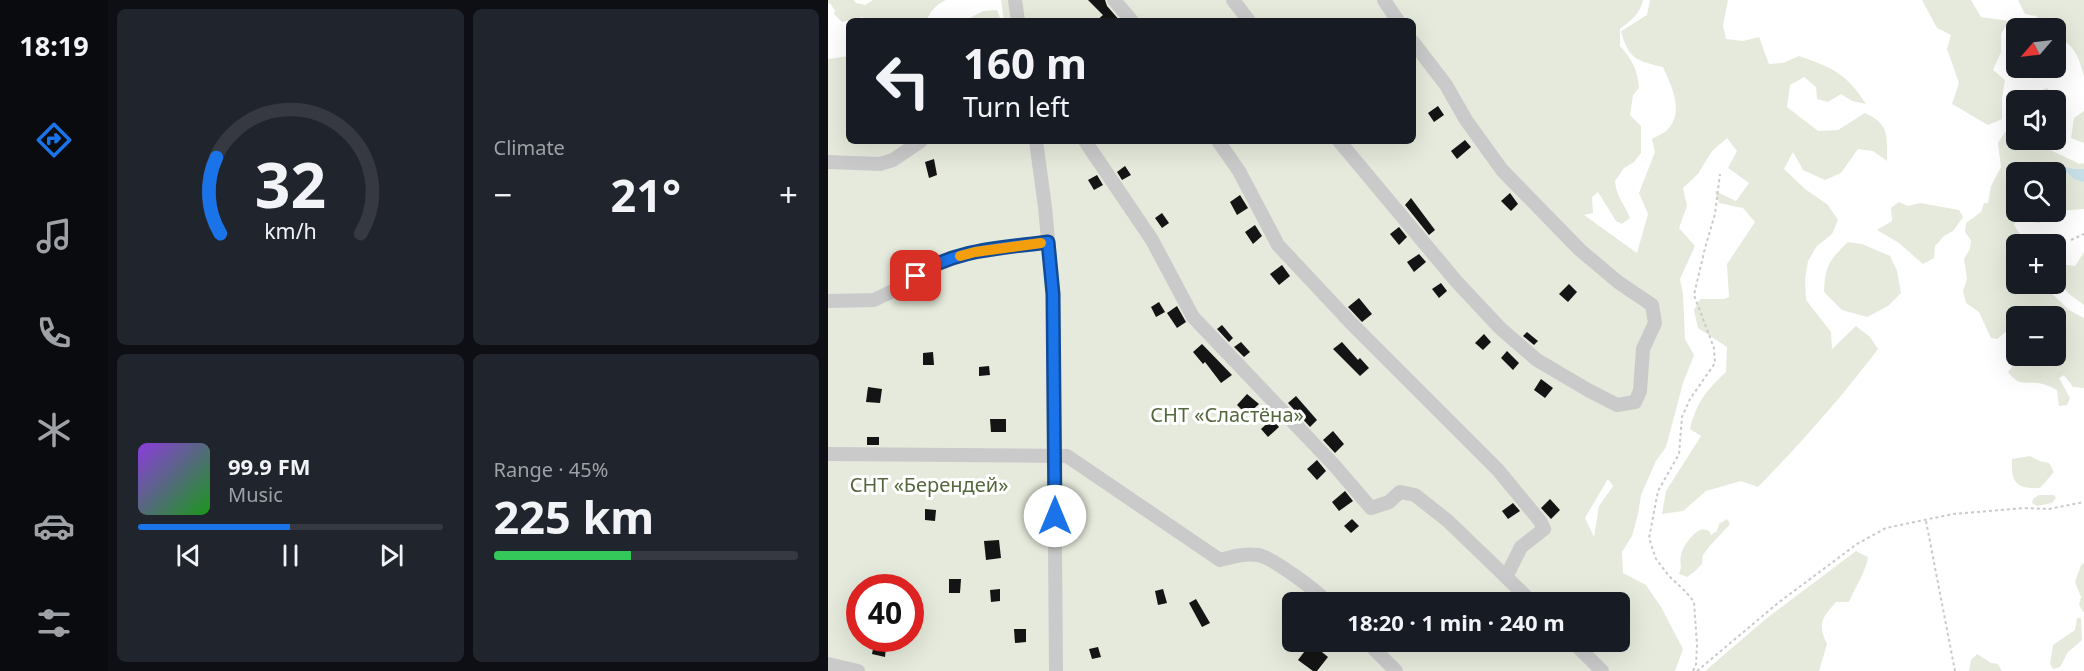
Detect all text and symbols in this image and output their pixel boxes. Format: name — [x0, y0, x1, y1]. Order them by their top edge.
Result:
north arrow — [2006, 18, 2066, 78]
map controls — [2006, 18, 2066, 366]
text: 18:19 — [19, 27, 89, 64]
text: 160 m — [963, 34, 1087, 91]
icon: left — [864, 42, 942, 120]
text: Turn left — [963, 88, 1069, 125]
button: sound — [2006, 90, 2066, 150]
icon: directions — [33, 119, 75, 161]
text: Climate — [494, 134, 565, 161]
text: 32 — [255, 141, 326, 226]
button: search — [2006, 162, 2066, 222]
text: 21° — [610, 164, 681, 225]
text: − — [494, 172, 512, 217]
text: + — [779, 172, 798, 217]
icon: music — [33, 215, 75, 257]
text: km/h — [264, 216, 317, 245]
button: + — [2006, 234, 2066, 294]
pin — [890, 250, 941, 301]
icon: arrive — [899, 259, 932, 292]
button: − — [2006, 306, 2066, 366]
icon: phone — [33, 312, 75, 354]
park label: СНТ «Сластёна» — [1150, 401, 1304, 428]
icon: climate — [33, 409, 75, 451]
text: 99.9 FM — [228, 451, 310, 481]
text: Range · 45% — [494, 456, 608, 483]
park label: СНТ «Берендей» — [850, 471, 1008, 498]
text: Music — [228, 481, 283, 508]
position arrow — [1023, 484, 1087, 548]
text: 225 km — [494, 486, 654, 547]
icon: car — [33, 505, 75, 547]
icon: previous — [172, 539, 205, 572]
icon: pause — [274, 539, 307, 572]
icon: next — [375, 539, 408, 572]
speed limit sign: 40 — [846, 574, 924, 652]
icon: filters — [33, 602, 75, 644]
text: 18:20 · 1 min · 240 m — [1347, 607, 1565, 637]

